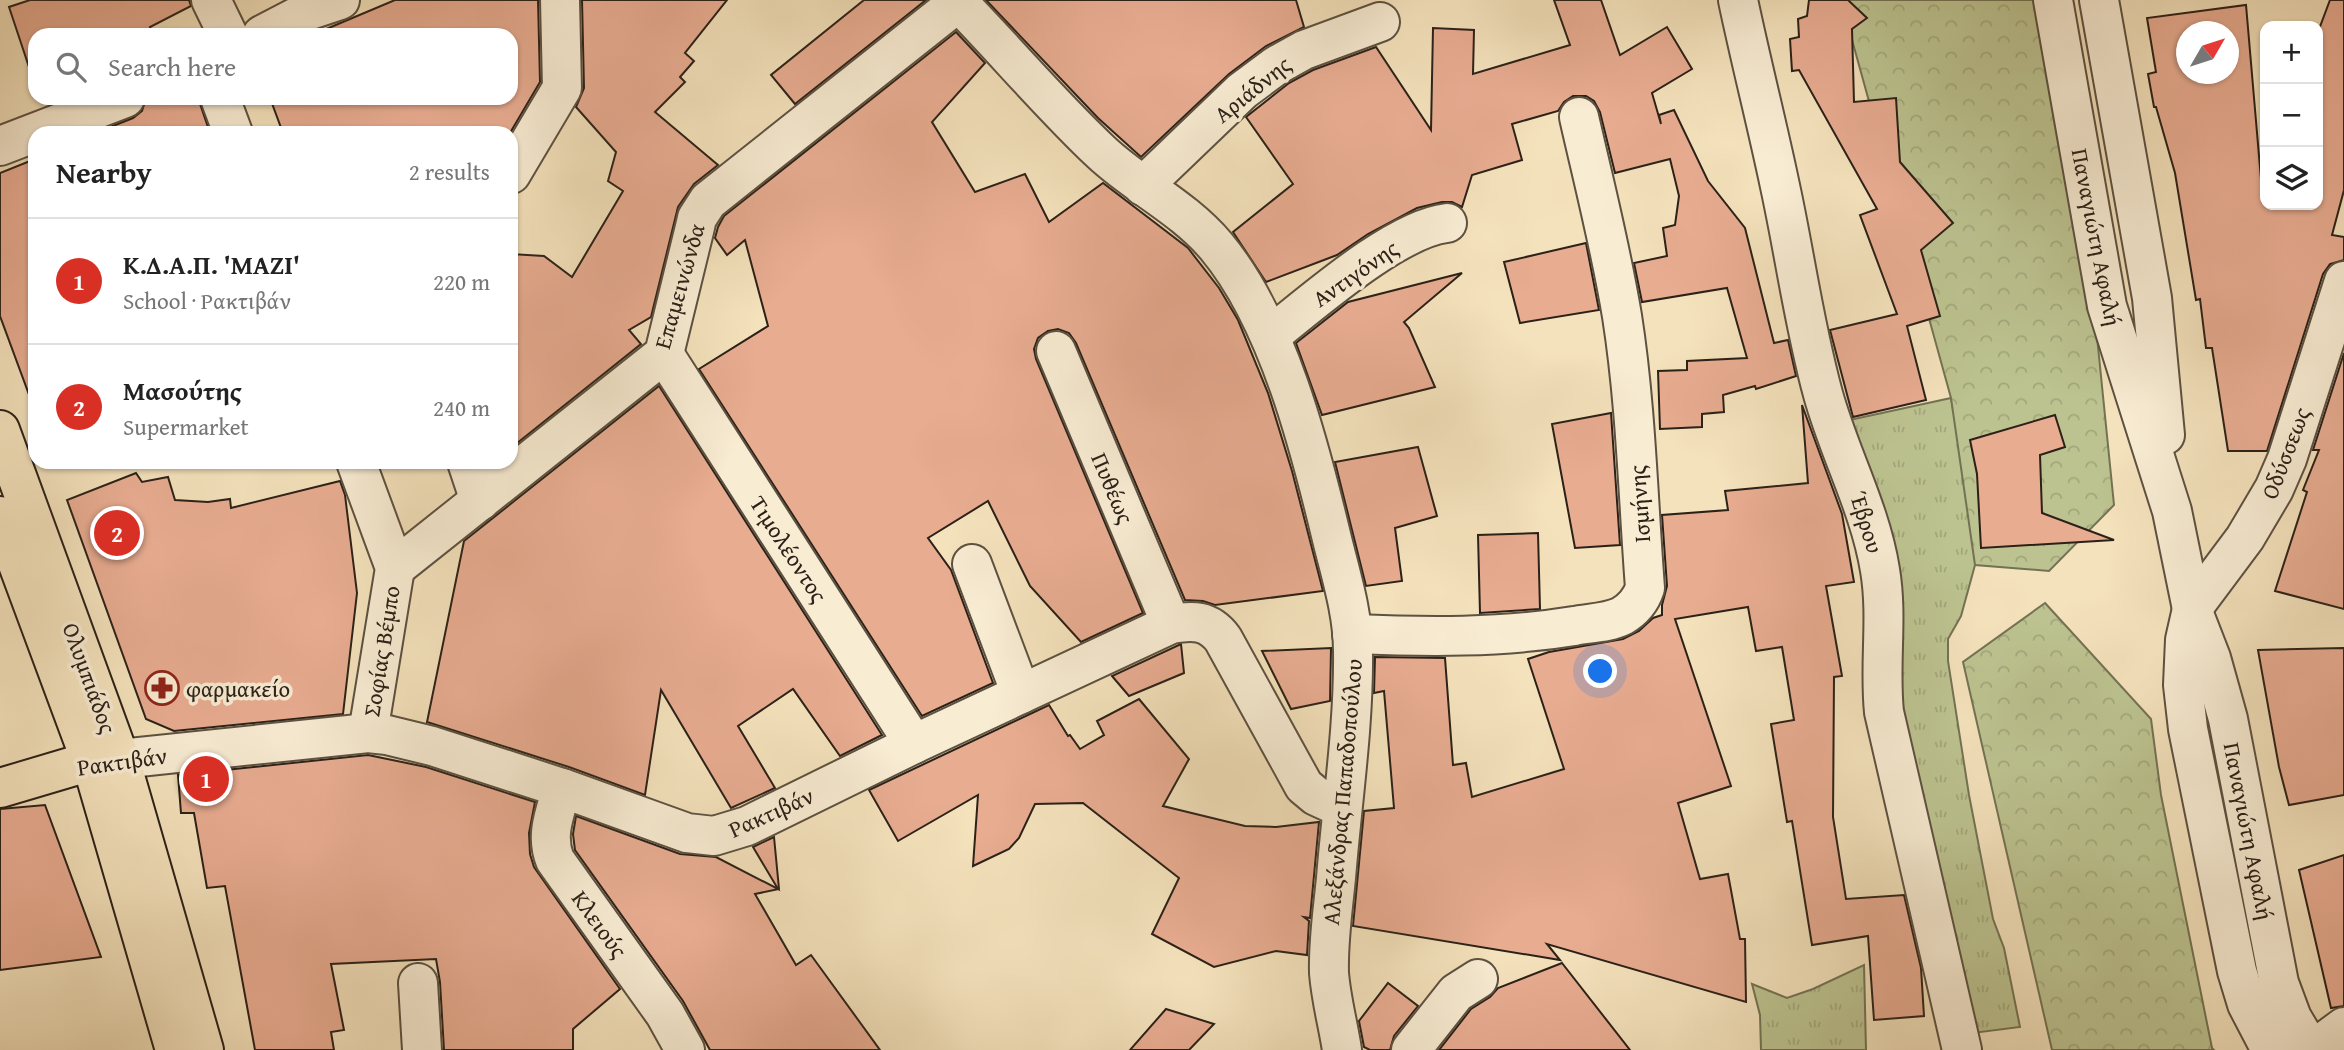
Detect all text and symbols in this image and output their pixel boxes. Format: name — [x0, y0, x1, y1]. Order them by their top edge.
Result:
north arrow — [2176, 21, 2239, 84]
map controls — [2260, 21, 2323, 210]
button: + — [2260, 21, 2323, 84]
search box — [28, 28, 518, 105]
text: Search here — [108, 47, 236, 86]
icon: search — [52, 48, 90, 86]
street label: Αριάδνης — [1206, 48, 1298, 130]
button: − — [2260, 84, 2323, 147]
street label: Παναγιώτη Αφαλή — [2064, 145, 2130, 329]
button: layers — [2260, 147, 2323, 210]
text: Nearby — [56, 150, 152, 194]
text: 2 results — [409, 155, 490, 188]
street label: Επαμεινώνδα — [645, 219, 713, 353]
street label: Αντιγόνης — [1305, 231, 1405, 315]
text: Κ.Δ.Α.Π. 'ΜΑΖΙ' — [123, 245, 300, 284]
text: 1 — [73, 265, 85, 298]
text: 220 m — [433, 265, 490, 298]
text: School · Ρακτιβάν — [123, 284, 291, 317]
text: Μασούτης — [123, 371, 242, 410]
text: 2 — [73, 391, 85, 424]
text: 240 m — [433, 391, 490, 424]
street label: Οδύσσεως — [2252, 402, 2318, 504]
text: Supermarket — [123, 410, 249, 443]
street label: Πυθέως — [1083, 447, 1143, 529]
street label: Ισμήνης — [1620, 464, 1658, 544]
street label: Έβρου — [1842, 487, 1892, 557]
street label: Τιμολέοντος — [742, 489, 836, 609]
pin: 2 — [94, 507, 140, 559]
street label: Σοφίας Βέμπο — [354, 583, 408, 719]
street label: Ολυμπιάδος — [55, 618, 125, 738]
your location — [1583, 654, 1617, 688]
street label: Αλεξάνδρας Παπαδοπούλου — [1314, 657, 1370, 927]
pharmacy icon: φαρμακείο — [143, 669, 181, 707]
place label: φαρμακείο — [186, 672, 290, 705]
street label: Ρακτιβάν — [75, 738, 169, 784]
street label: Παναγιώτη Αφαλή — [2216, 739, 2282, 923]
pin: 1 — [183, 753, 229, 805]
street label: Ρακτιβάν — [723, 779, 819, 845]
street label: Κλειούς — [564, 883, 636, 965]

